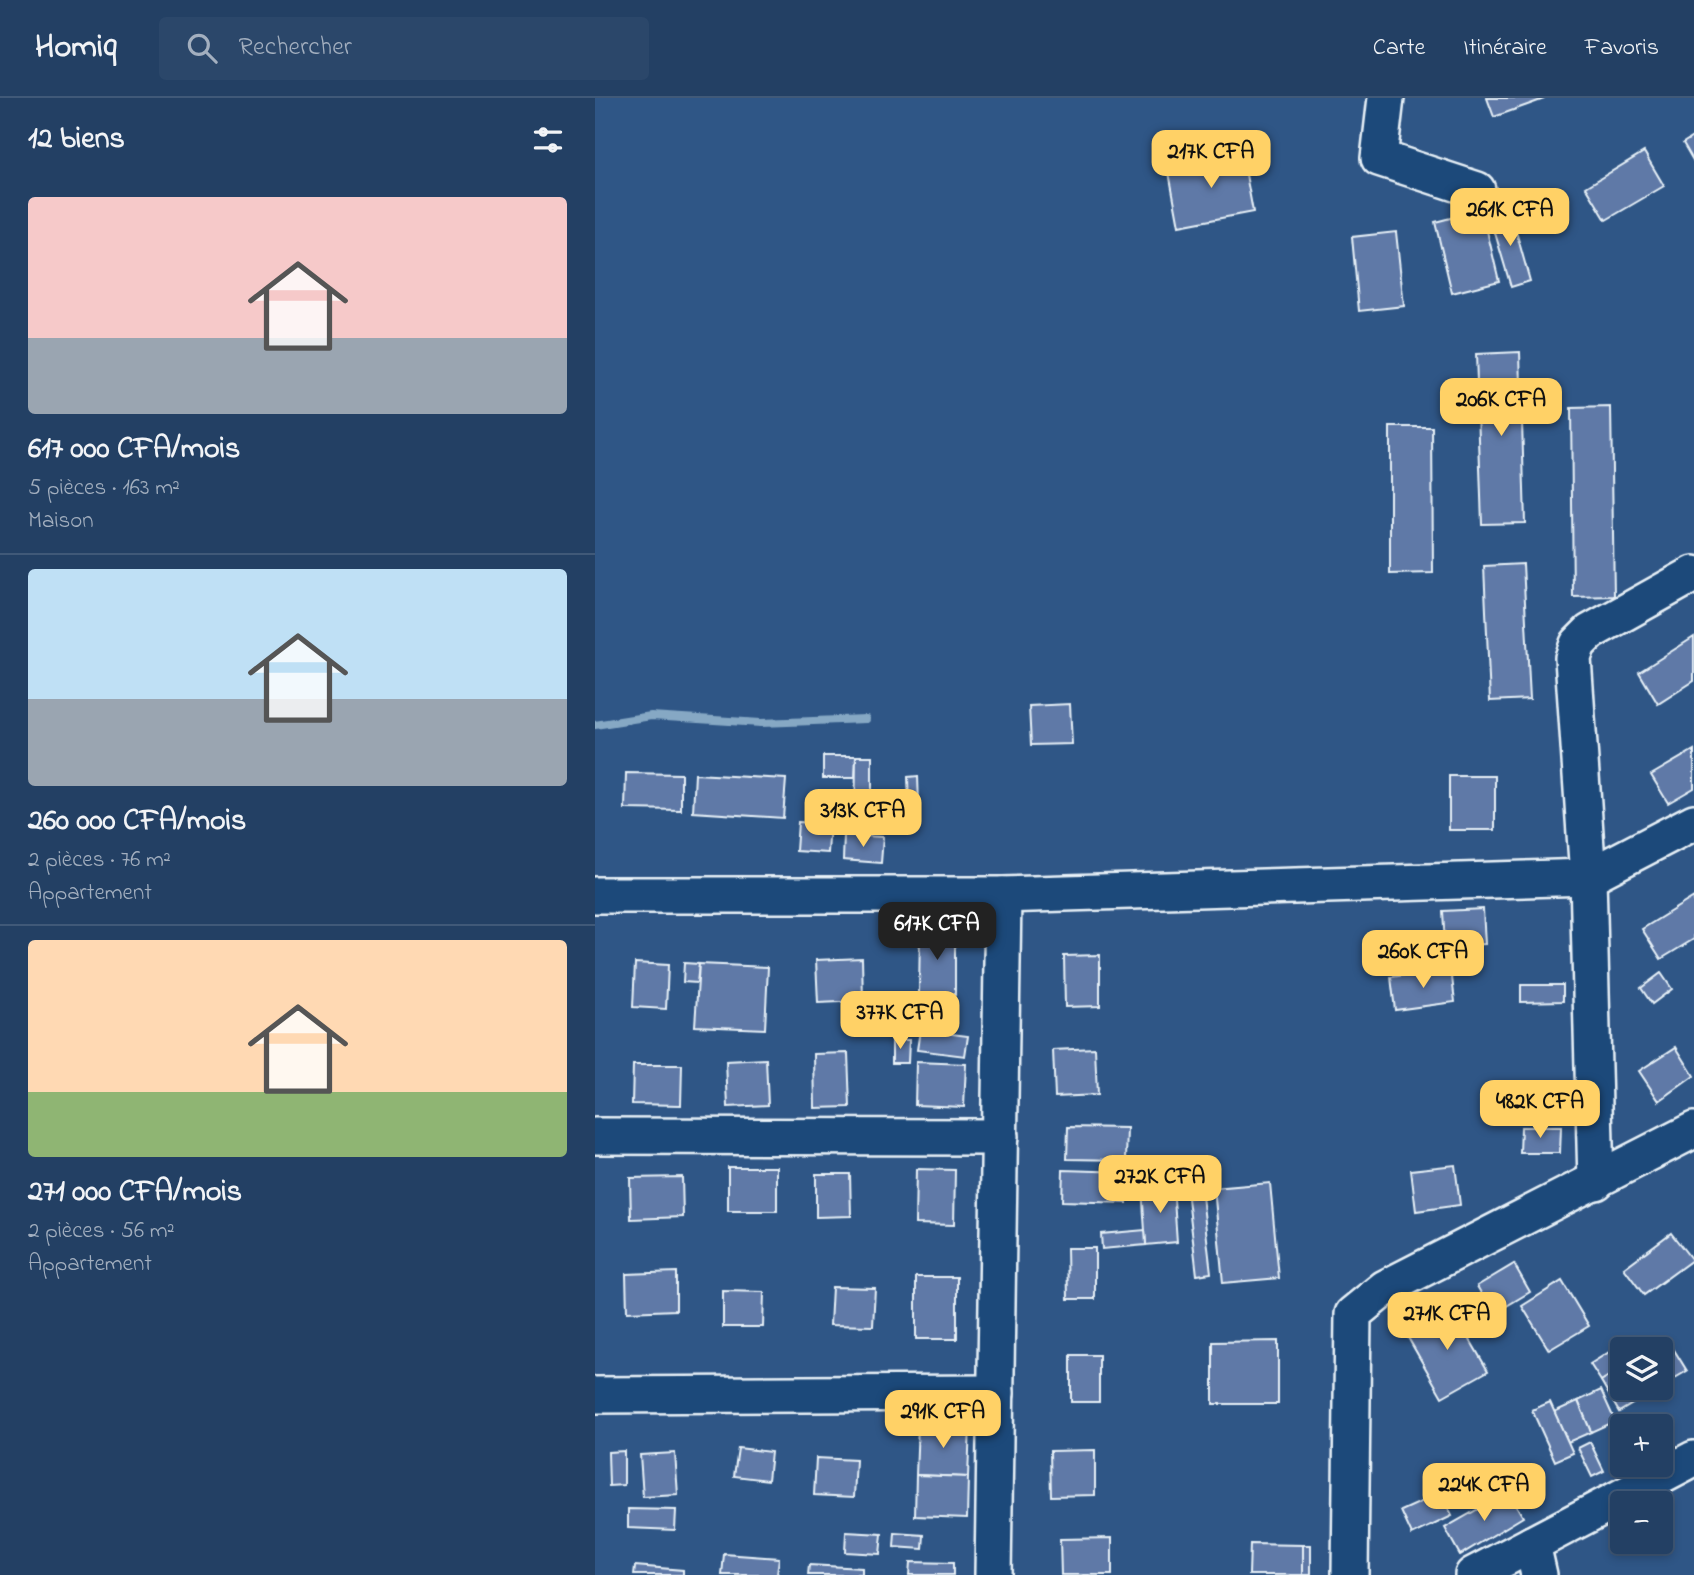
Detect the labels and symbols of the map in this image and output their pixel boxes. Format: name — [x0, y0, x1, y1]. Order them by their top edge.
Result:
pin: 217K CFA — [1139, 130, 1283, 190]
pin: 261K CFA — [1438, 188, 1582, 248]
pin: 206K CFA — [1429, 378, 1573, 438]
pin: 313K CFA — [791, 790, 935, 849]
pin: 617K CFA — [865, 902, 1009, 962]
pin: 260K CFA — [1351, 930, 1495, 990]
pin: 377K CFA — [828, 992, 972, 1051]
pin: 482K CFA — [1468, 1080, 1612, 1140]
pin: 272K CFA — [1088, 1156, 1232, 1215]
pin: 271K CFA — [1375, 1292, 1519, 1352]
pin: 291K CFA — [871, 1390, 1015, 1450]
pin: 224K CFA — [1412, 1464, 1556, 1523]

